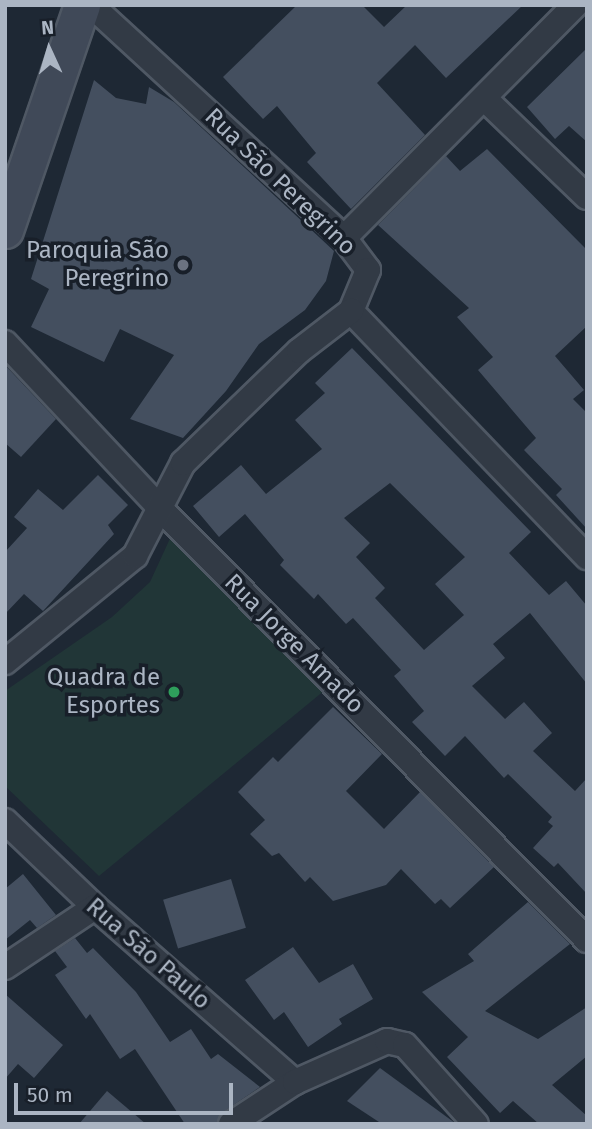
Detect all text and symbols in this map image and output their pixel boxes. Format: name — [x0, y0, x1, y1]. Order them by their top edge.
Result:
north arrow — [14, 14, 84, 84]
text: N — [40, 16, 55, 39]
street label: Rua São Peregrino — [198, 103, 362, 261]
place label: Paroquia São Peregrino — [26, 237, 169, 293]
marker: Paroquia São Peregrino — [175, 257, 191, 273]
street label: Rua Jorge Amado — [218, 568, 370, 720]
place label: Quadra de Esportes — [47, 664, 160, 720]
marker: Quadra de Esportes — [166, 684, 182, 700]
street label: Rua São Paulo — [80, 892, 216, 1016]
scale bar — [18, 1070, 236, 1114]
text: 50 m — [27, 1082, 73, 1108]

